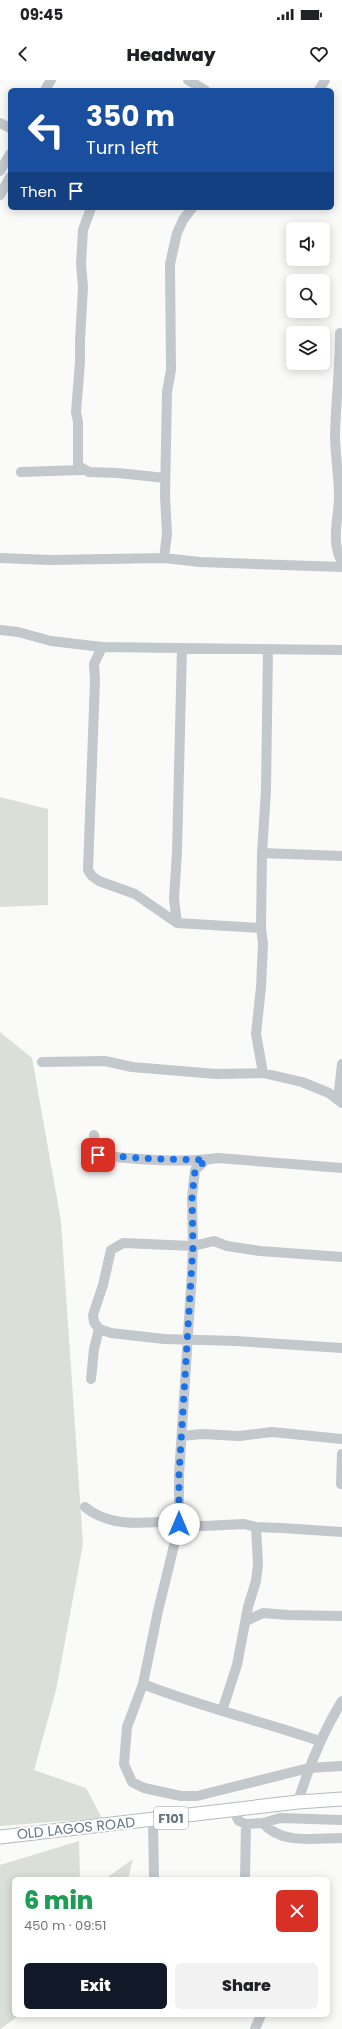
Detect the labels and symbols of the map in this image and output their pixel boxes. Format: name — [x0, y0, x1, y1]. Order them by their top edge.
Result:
pin — [81, 1138, 115, 1172]
position arrow — [158, 1503, 200, 1545]
road number: F101 — [154, 1807, 188, 1829]
street label: OLD LAGOS ROAD — [16, 1812, 136, 1844]

